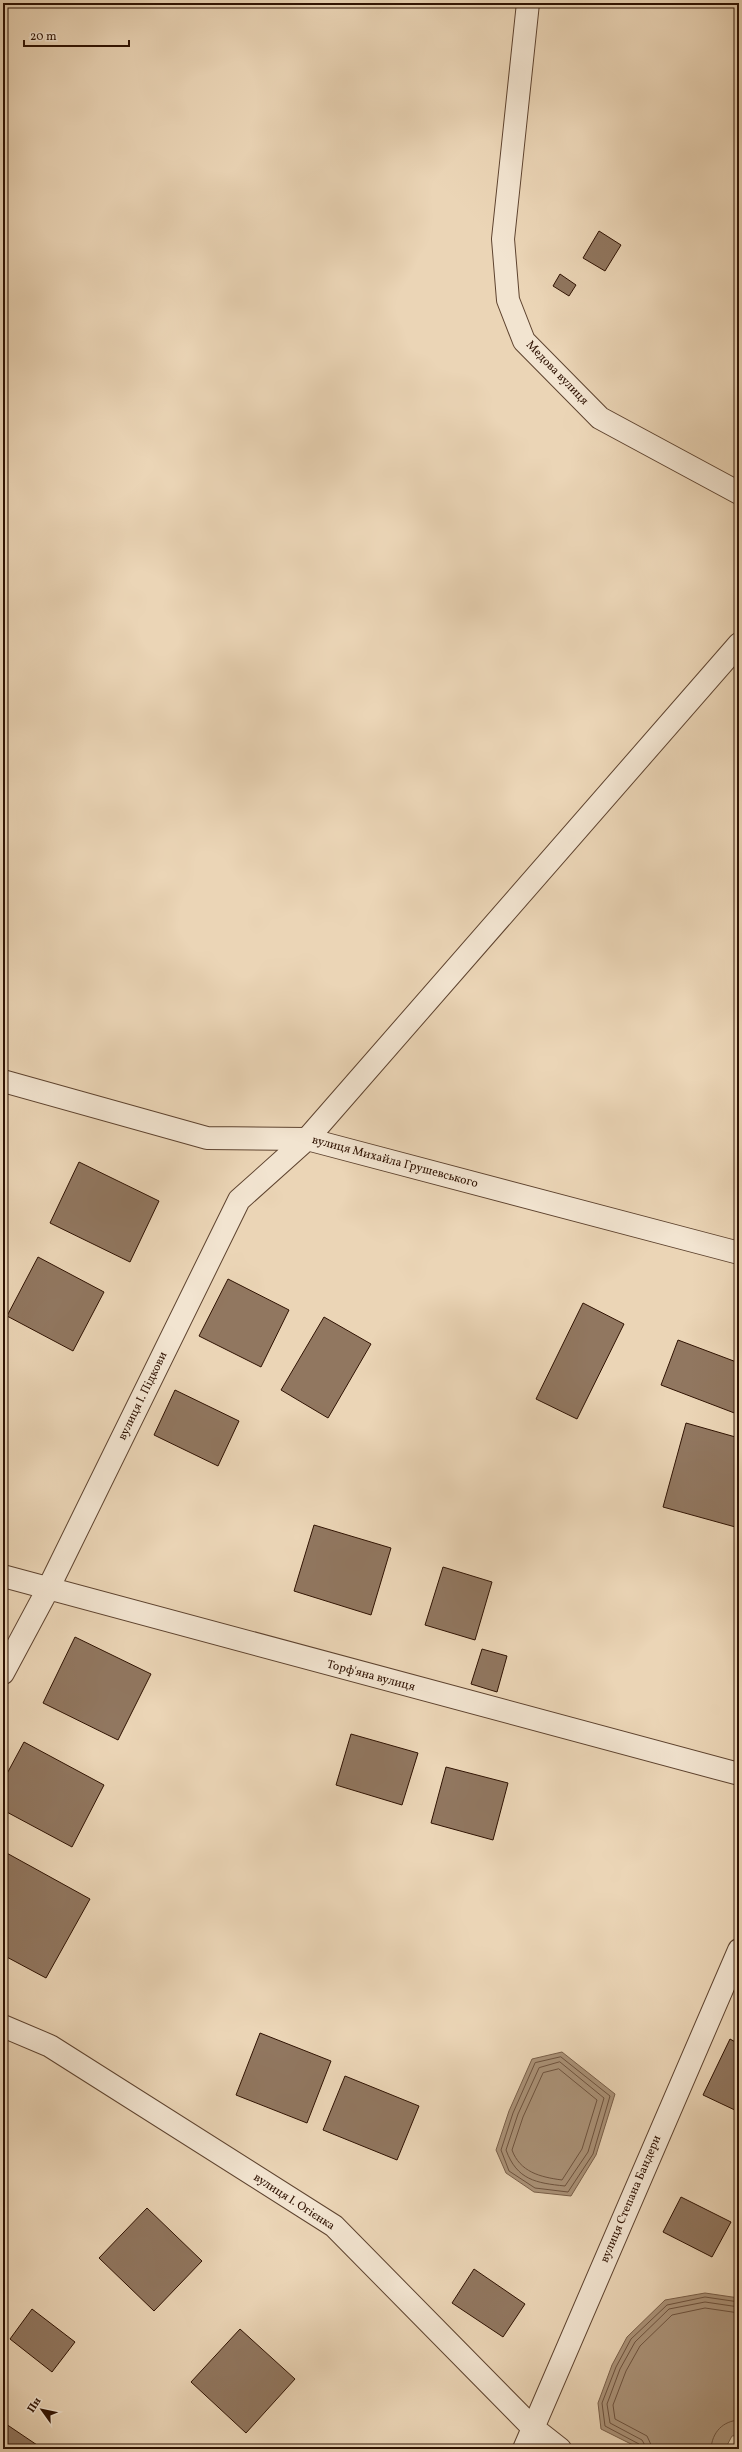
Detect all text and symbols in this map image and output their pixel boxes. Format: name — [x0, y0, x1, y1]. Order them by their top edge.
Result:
scale bar — [24, 22, 129, 48]
text: 20 m — [30, 29, 57, 45]
street label: Медова вулиця — [522, 337, 592, 409]
street label: вулиця Михайла Грушевського — [310, 1132, 480, 1192]
street label: вулиця І. Підкови — [115, 1349, 171, 1443]
street label: Торф'яна вулиця — [325, 1657, 417, 1695]
street label: вулиця Степана Бандери — [597, 2133, 665, 2265]
street label: вулиця І. Огієнка — [250, 2170, 338, 2234]
north arrow — [22, 2390, 62, 2430]
text: Пн — [24, 2395, 45, 2416]

